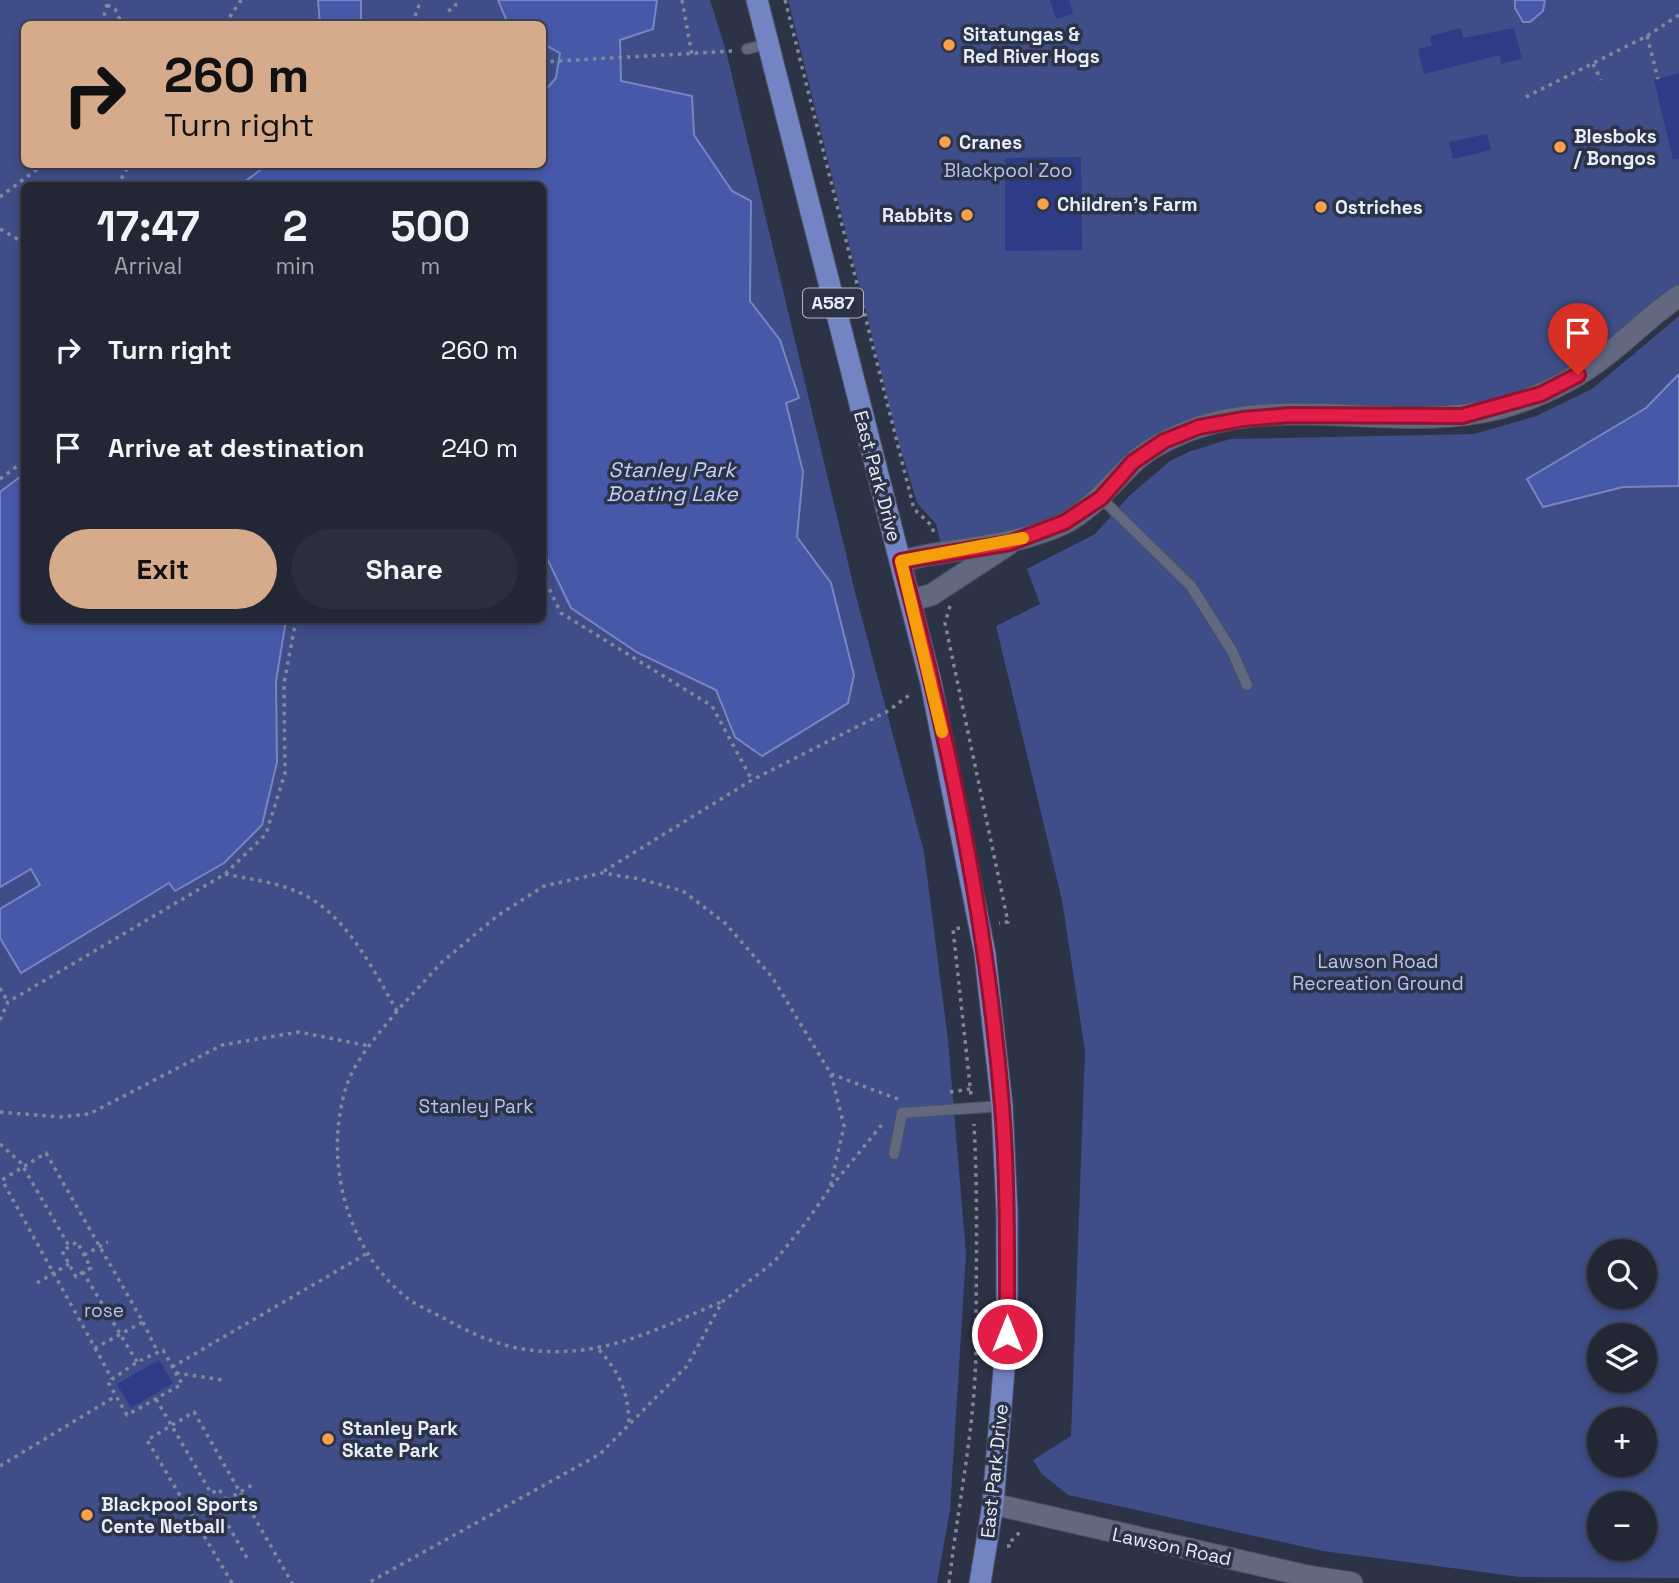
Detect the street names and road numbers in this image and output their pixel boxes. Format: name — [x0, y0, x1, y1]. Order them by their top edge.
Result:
road number: A587 — [803, 288, 863, 318]
street label: East Park Drive — [848, 408, 907, 545]
street label: East Park Drive — [975, 1403, 1014, 1539]
street label: Lawson Road — [1110, 1522, 1234, 1571]

